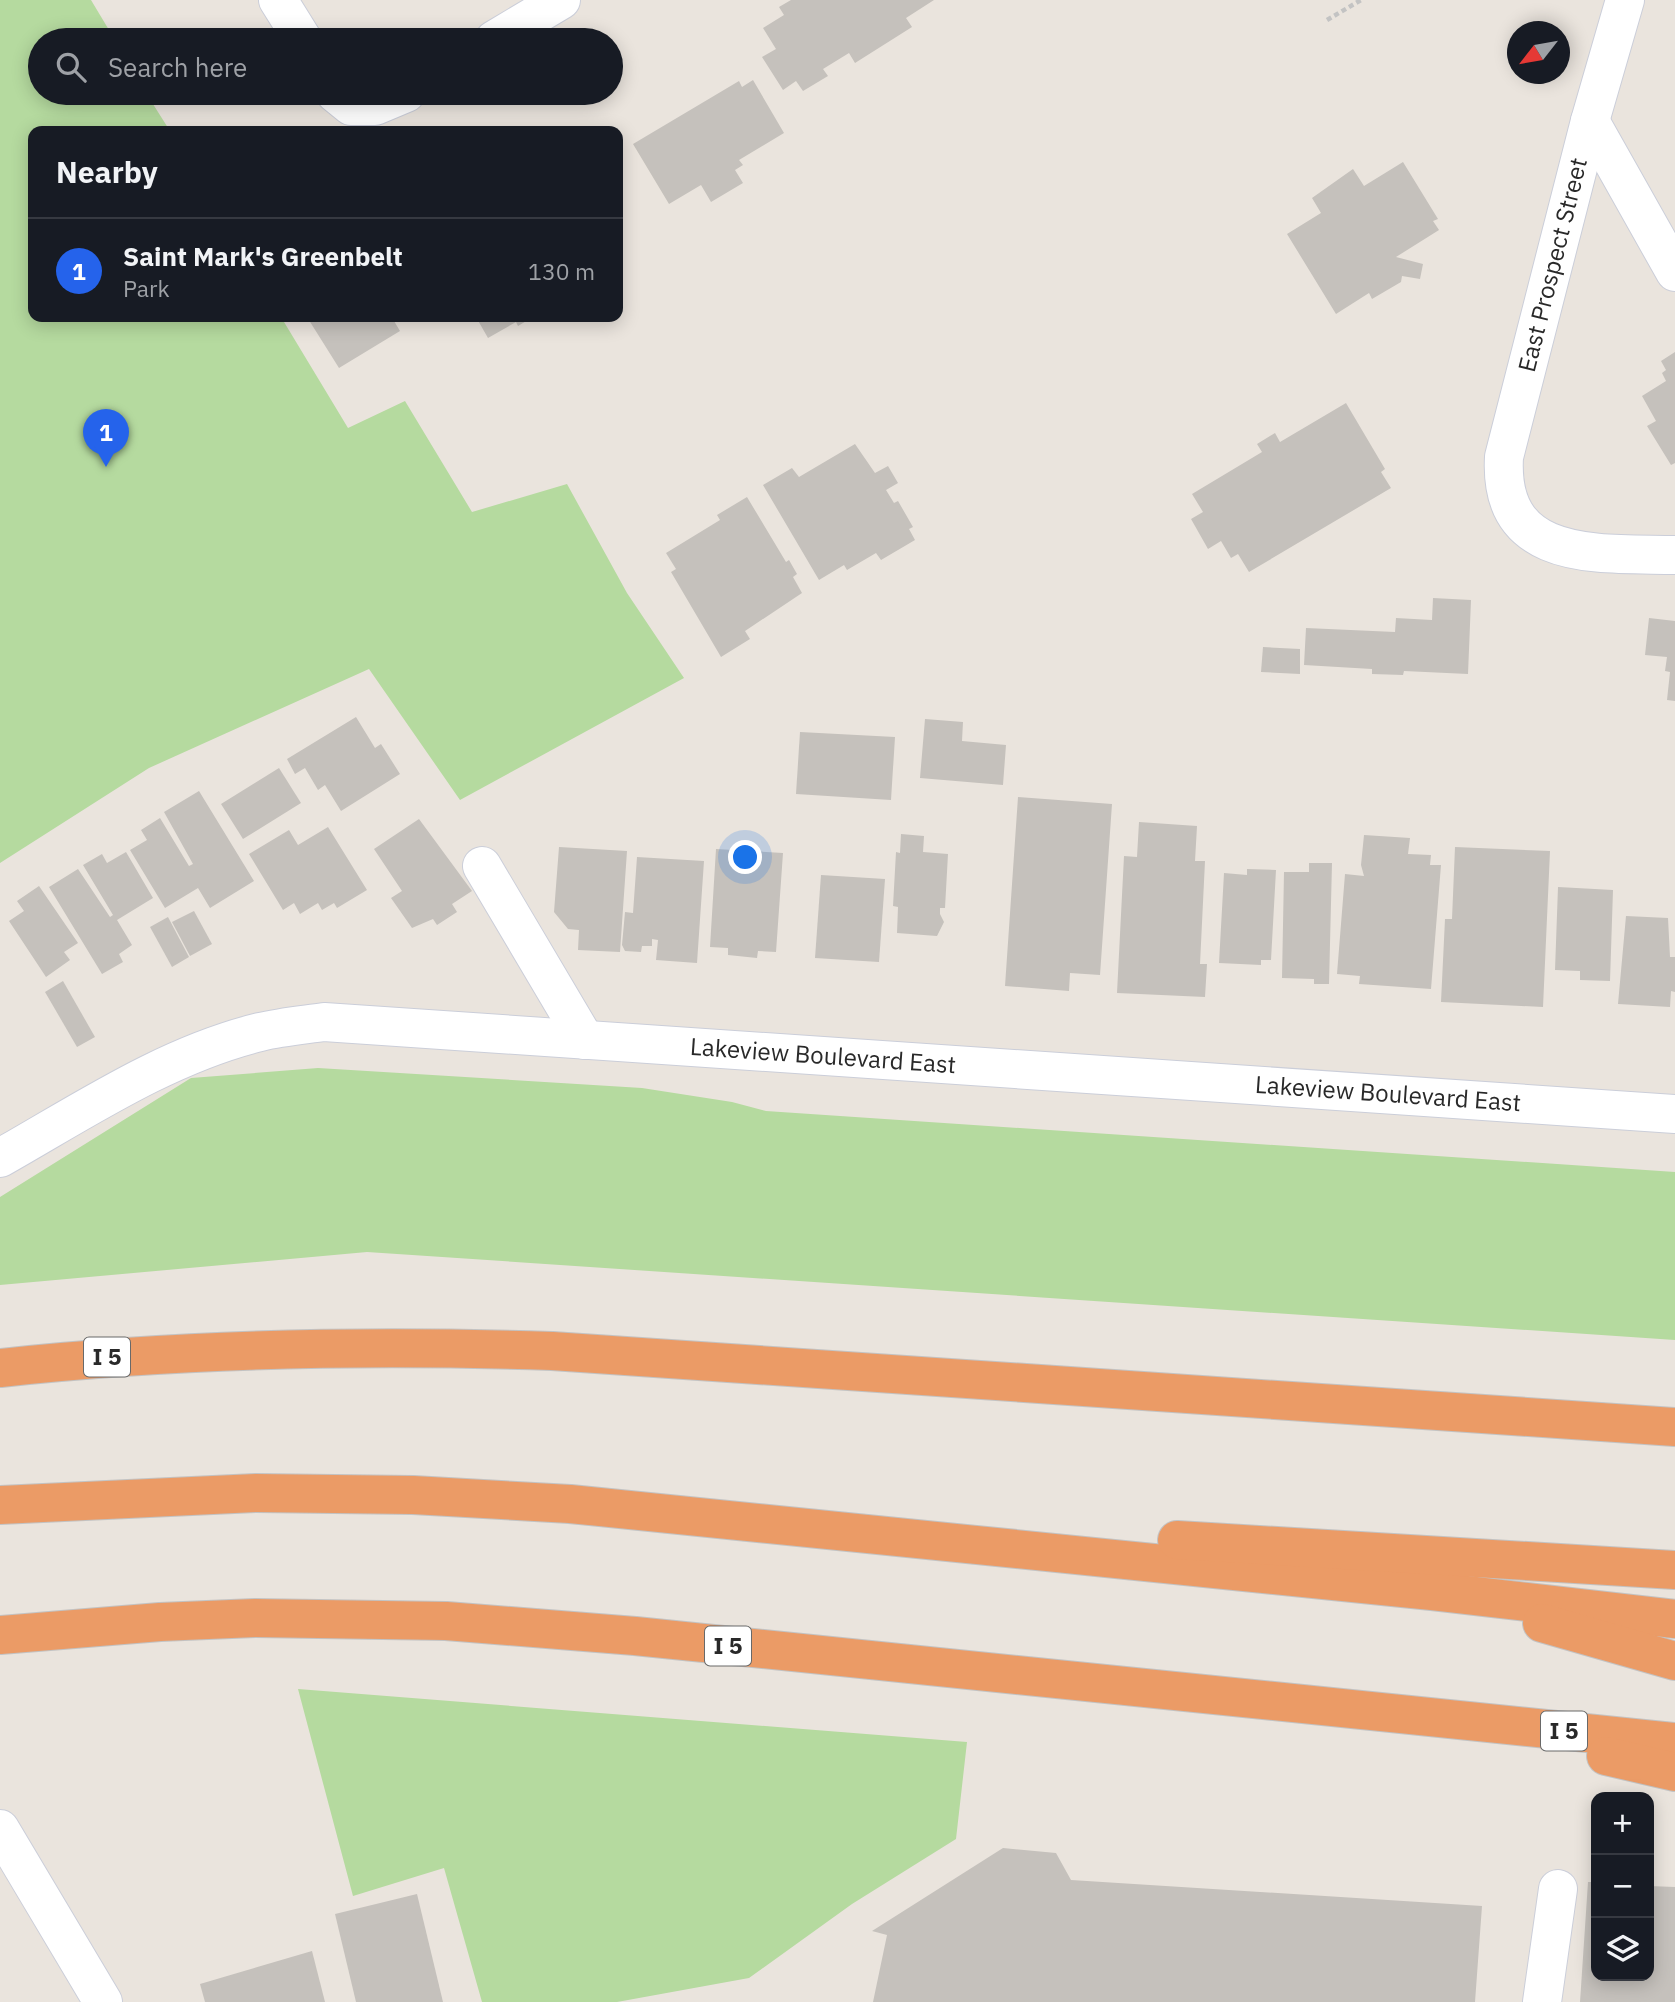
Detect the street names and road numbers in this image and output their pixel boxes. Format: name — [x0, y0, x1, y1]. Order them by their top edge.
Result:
street label: East Prospect Street — [1510, 154, 1594, 375]
street label: Lakeview Boulevard East — [689, 1030, 957, 1080]
street label: Lakeview Boulevard East — [1254, 1068, 1522, 1118]
road number: I 5 — [84, 1338, 130, 1376]
road number: I 5 — [705, 1626, 751, 1666]
road number: I 5 — [1541, 1712, 1587, 1750]

